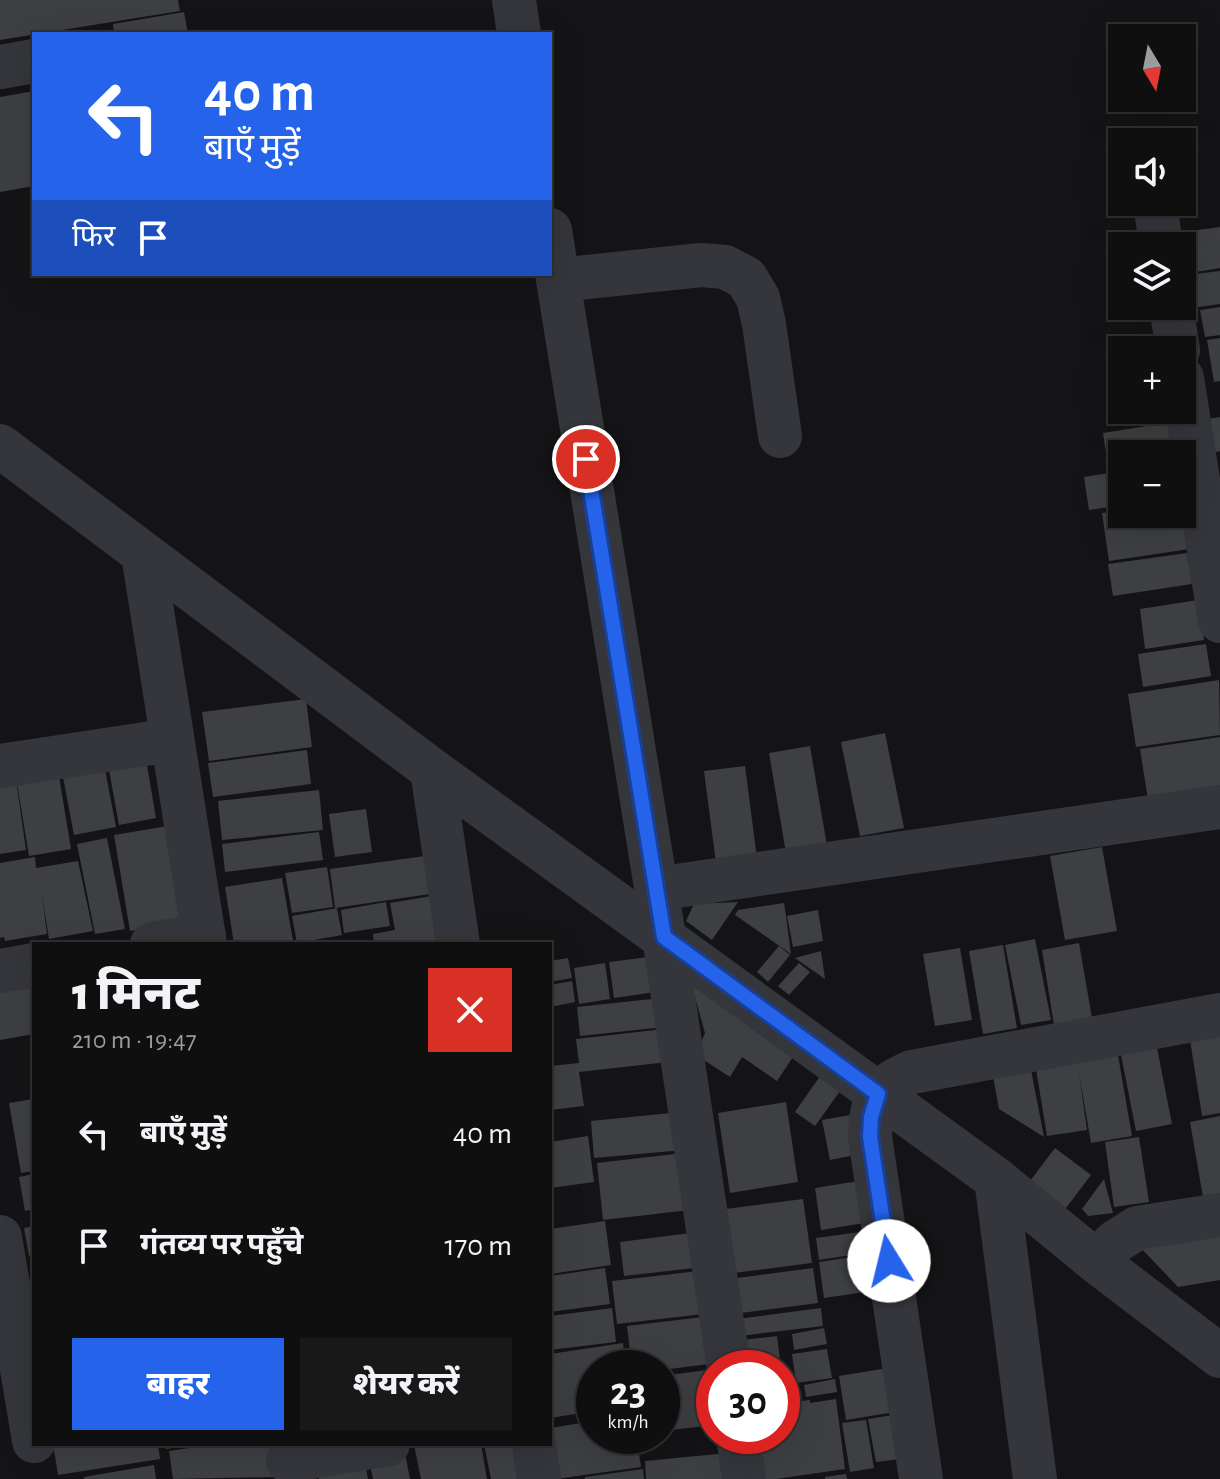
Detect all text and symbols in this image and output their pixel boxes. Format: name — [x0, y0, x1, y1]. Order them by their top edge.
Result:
north arrow — [1108, 24, 1196, 112]
map controls — [1108, 24, 1196, 528]
icon: left — [72, 64, 176, 168]
text: 40 m — [204, 65, 315, 121]
button: sound — [1108, 128, 1196, 216]
text: बाएँ मुड़ें — [204, 130, 301, 166]
icon: arrive — [131, 216, 175, 260]
text: फिर — [72, 222, 115, 252]
button: layers — [1108, 232, 1196, 320]
button: + — [1108, 336, 1196, 424]
pin — [552, 425, 620, 493]
icon: arrive — [564, 437, 608, 481]
button: − — [1108, 440, 1196, 528]
button: close — [428, 968, 512, 1052]
text: 1 मिनट — [72, 971, 200, 1019]
text: 210 m · 19:47 — [72, 1027, 197, 1053]
icon: left — [72, 1112, 116, 1156]
text: बाएँ मुड़ें — [140, 1118, 227, 1148]
text: 40 m — [453, 1119, 512, 1149]
position arrow — [847, 1219, 931, 1303]
icon: arrive — [72, 1224, 116, 1268]
text: गंतव्य पर पहुँचे — [140, 1230, 303, 1260]
text: 170 m — [444, 1231, 512, 1261]
button: बाहर — [72, 1338, 284, 1430]
button: शेयर करें — [300, 1338, 512, 1430]
speed limit sign: 30 — [696, 1350, 800, 1454]
text: 23 — [610, 1372, 646, 1412]
text: km/h — [607, 1412, 649, 1432]

